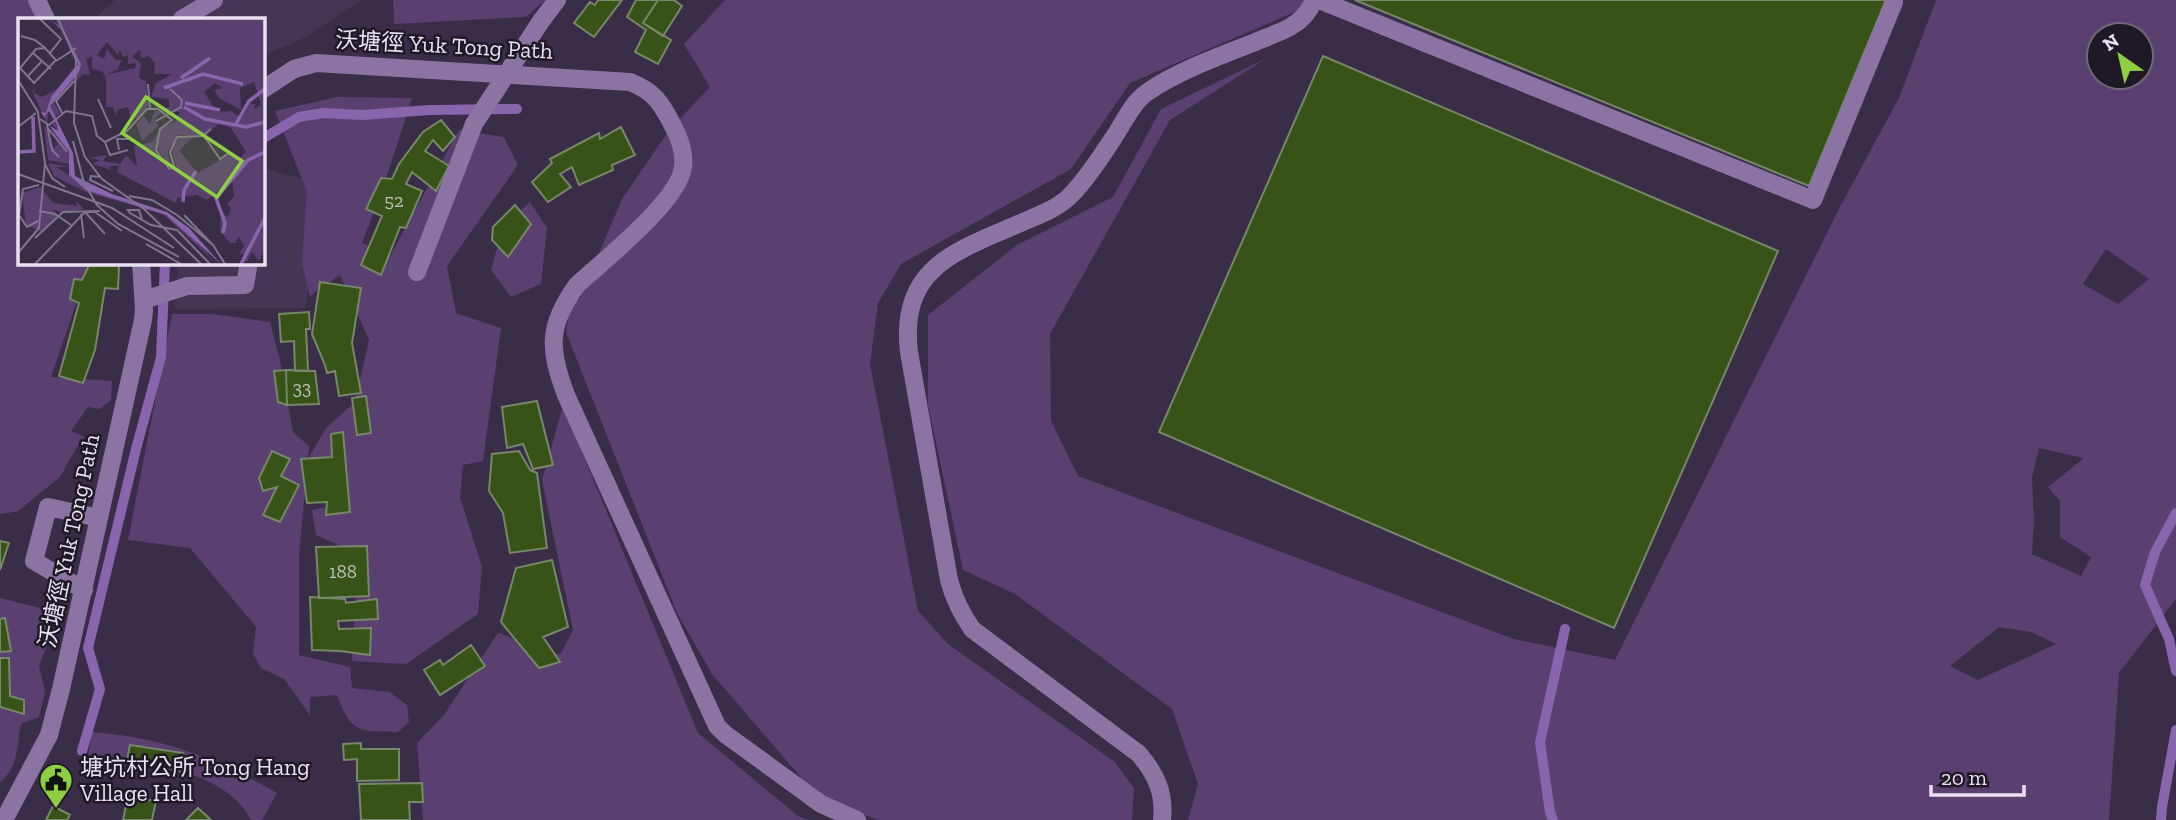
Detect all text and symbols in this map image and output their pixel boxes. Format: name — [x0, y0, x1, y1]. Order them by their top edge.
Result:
inset map — [18, 18, 264, 264]
north arrow — [2085, 21, 2155, 91]
street label: 沃塘徑 Yuk Tong Path — [334, 25, 554, 65]
text: N — [2098, 29, 2123, 56]
house number: 52 — [384, 189, 404, 212]
house number: 33 — [293, 376, 311, 399]
street label: 沃塘徑 Yuk Tong Path — [33, 431, 105, 651]
house number: 188 — [329, 560, 357, 583]
place label: 塘坑村公所 Tong Hang Village Hall — [79, 753, 310, 807]
scale bar — [1931, 754, 2024, 798]
public building icon: 塘坑村公所 Tong Hang Village Hall — [37, 761, 75, 810]
text: 20 m — [1941, 765, 1987, 790]

